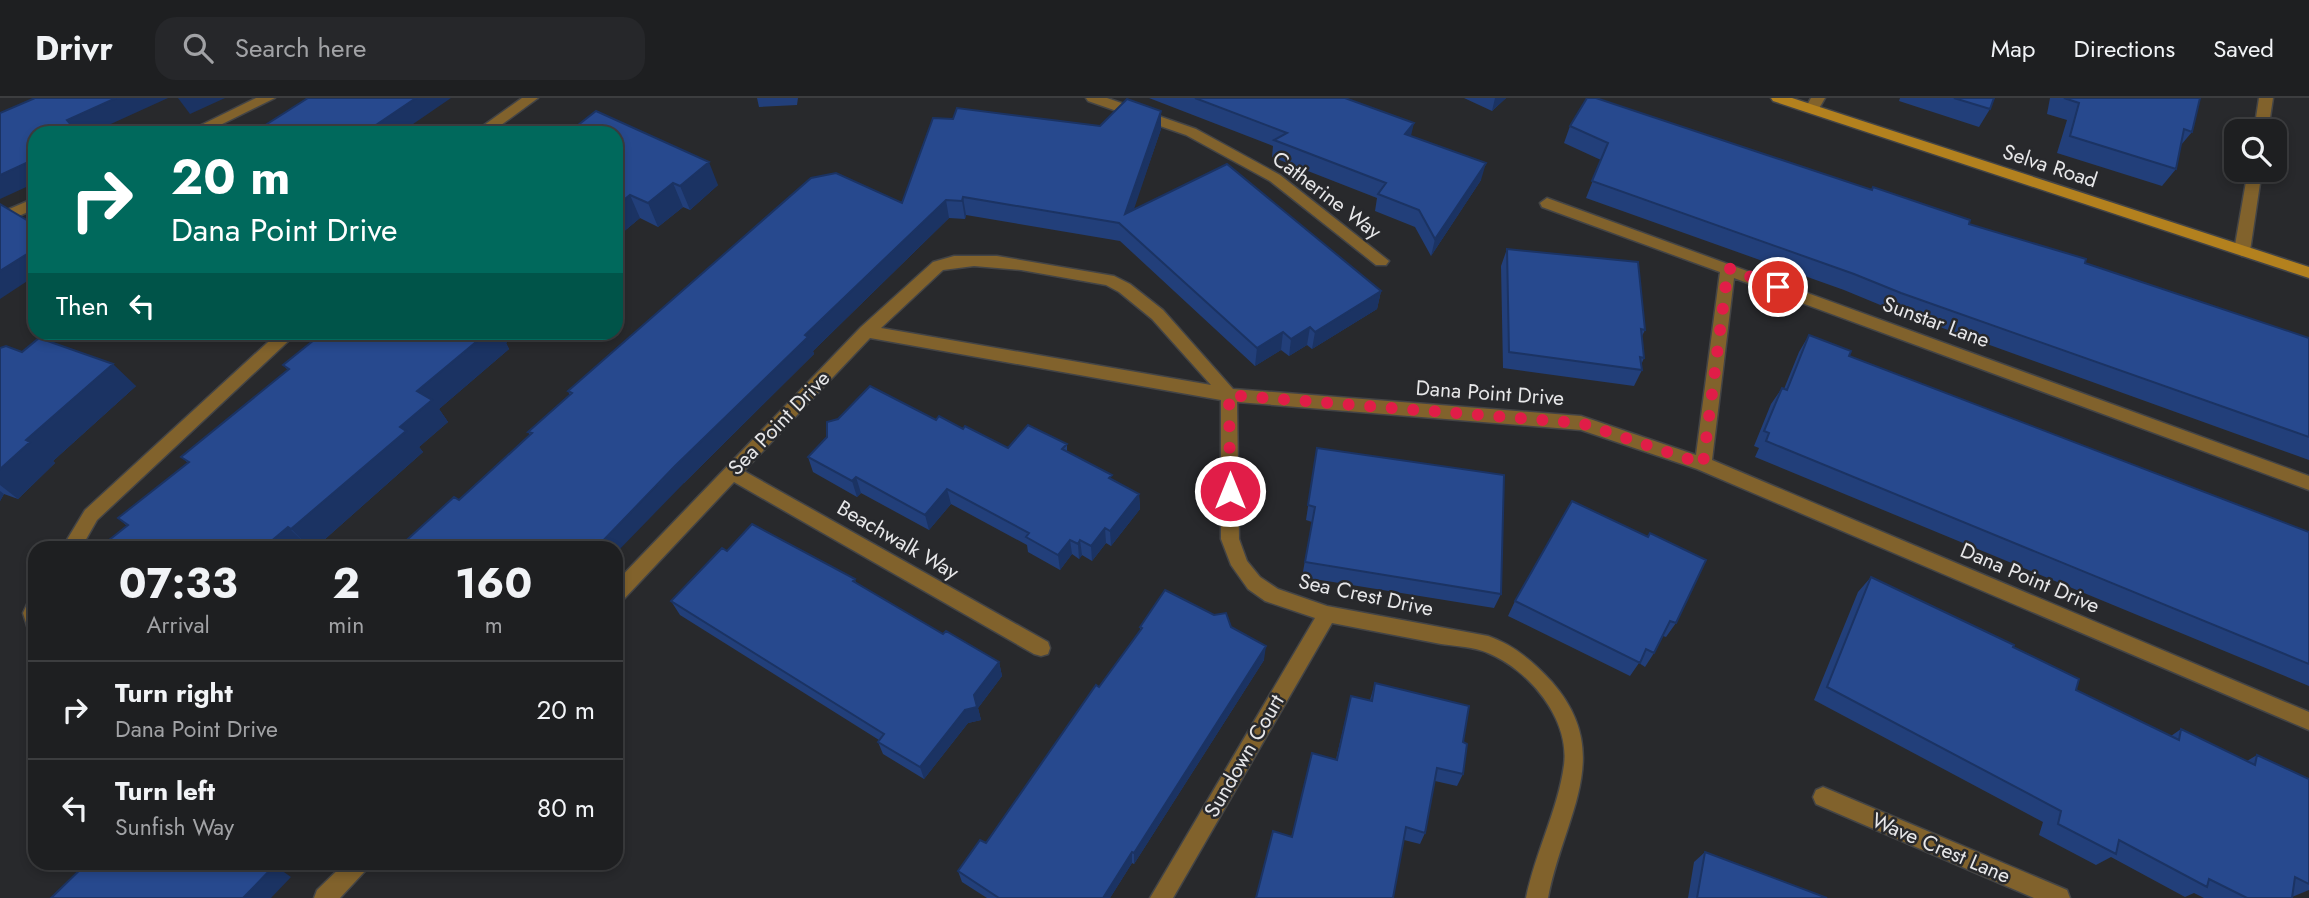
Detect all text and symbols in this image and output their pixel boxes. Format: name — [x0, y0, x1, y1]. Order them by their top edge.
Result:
search box — [155, 17, 645, 80]
text: Drivr — [35, 25, 113, 72]
icon: search — [179, 29, 217, 67]
text: Search here — [235, 29, 366, 67]
text: Map — [1991, 31, 2036, 66]
text: Directions — [2074, 31, 2175, 66]
text: Saved — [2213, 31, 2274, 66]
map controls — [2224, 119, 2287, 182]
button: search — [2224, 119, 2287, 182]
street label: Selva Road — [1999, 137, 2101, 195]
text: 20 m — [171, 142, 290, 212]
street label: Catherine Way — [1266, 144, 1389, 247]
icon: right — [56, 154, 147, 245]
text: Dana Point Drive — [171, 207, 398, 253]
pin — [1748, 257, 1808, 317]
icon: arrive — [1759, 268, 1797, 306]
text: Then — [56, 287, 109, 325]
icon: left — [123, 287, 161, 325]
street label: Sunstar Lane — [1878, 289, 1994, 355]
street label: Sea Point Drive — [721, 364, 837, 482]
street label: Dana Point Drive — [1415, 373, 1565, 413]
position arrow — [1193, 454, 1267, 528]
street label: Beachwalk Way — [831, 493, 965, 587]
street label: Dana Point Drive — [1956, 535, 2104, 621]
text: 07:33 — [119, 553, 238, 614]
text: 2 — [332, 553, 360, 614]
text: 160 — [455, 553, 532, 614]
street label: Sea Crest Drive — [1296, 566, 1436, 624]
text: Arrival — [146, 608, 210, 642]
text: min — [328, 608, 364, 642]
text: m — [485, 608, 503, 642]
text: Turn right — [115, 674, 233, 712]
street label: Sundown Court — [1197, 689, 1291, 823]
icon: right — [56, 691, 94, 729]
text: 20 m — [537, 691, 595, 729]
text: Dana Point Drive — [115, 712, 278, 746]
text: Turn left — [115, 772, 215, 810]
icon: left — [56, 789, 94, 827]
text: 80 m — [537, 789, 595, 827]
street label: Wave Crest Lane — [1867, 805, 2015, 891]
text: Sunfish Way — [115, 810, 234, 844]

